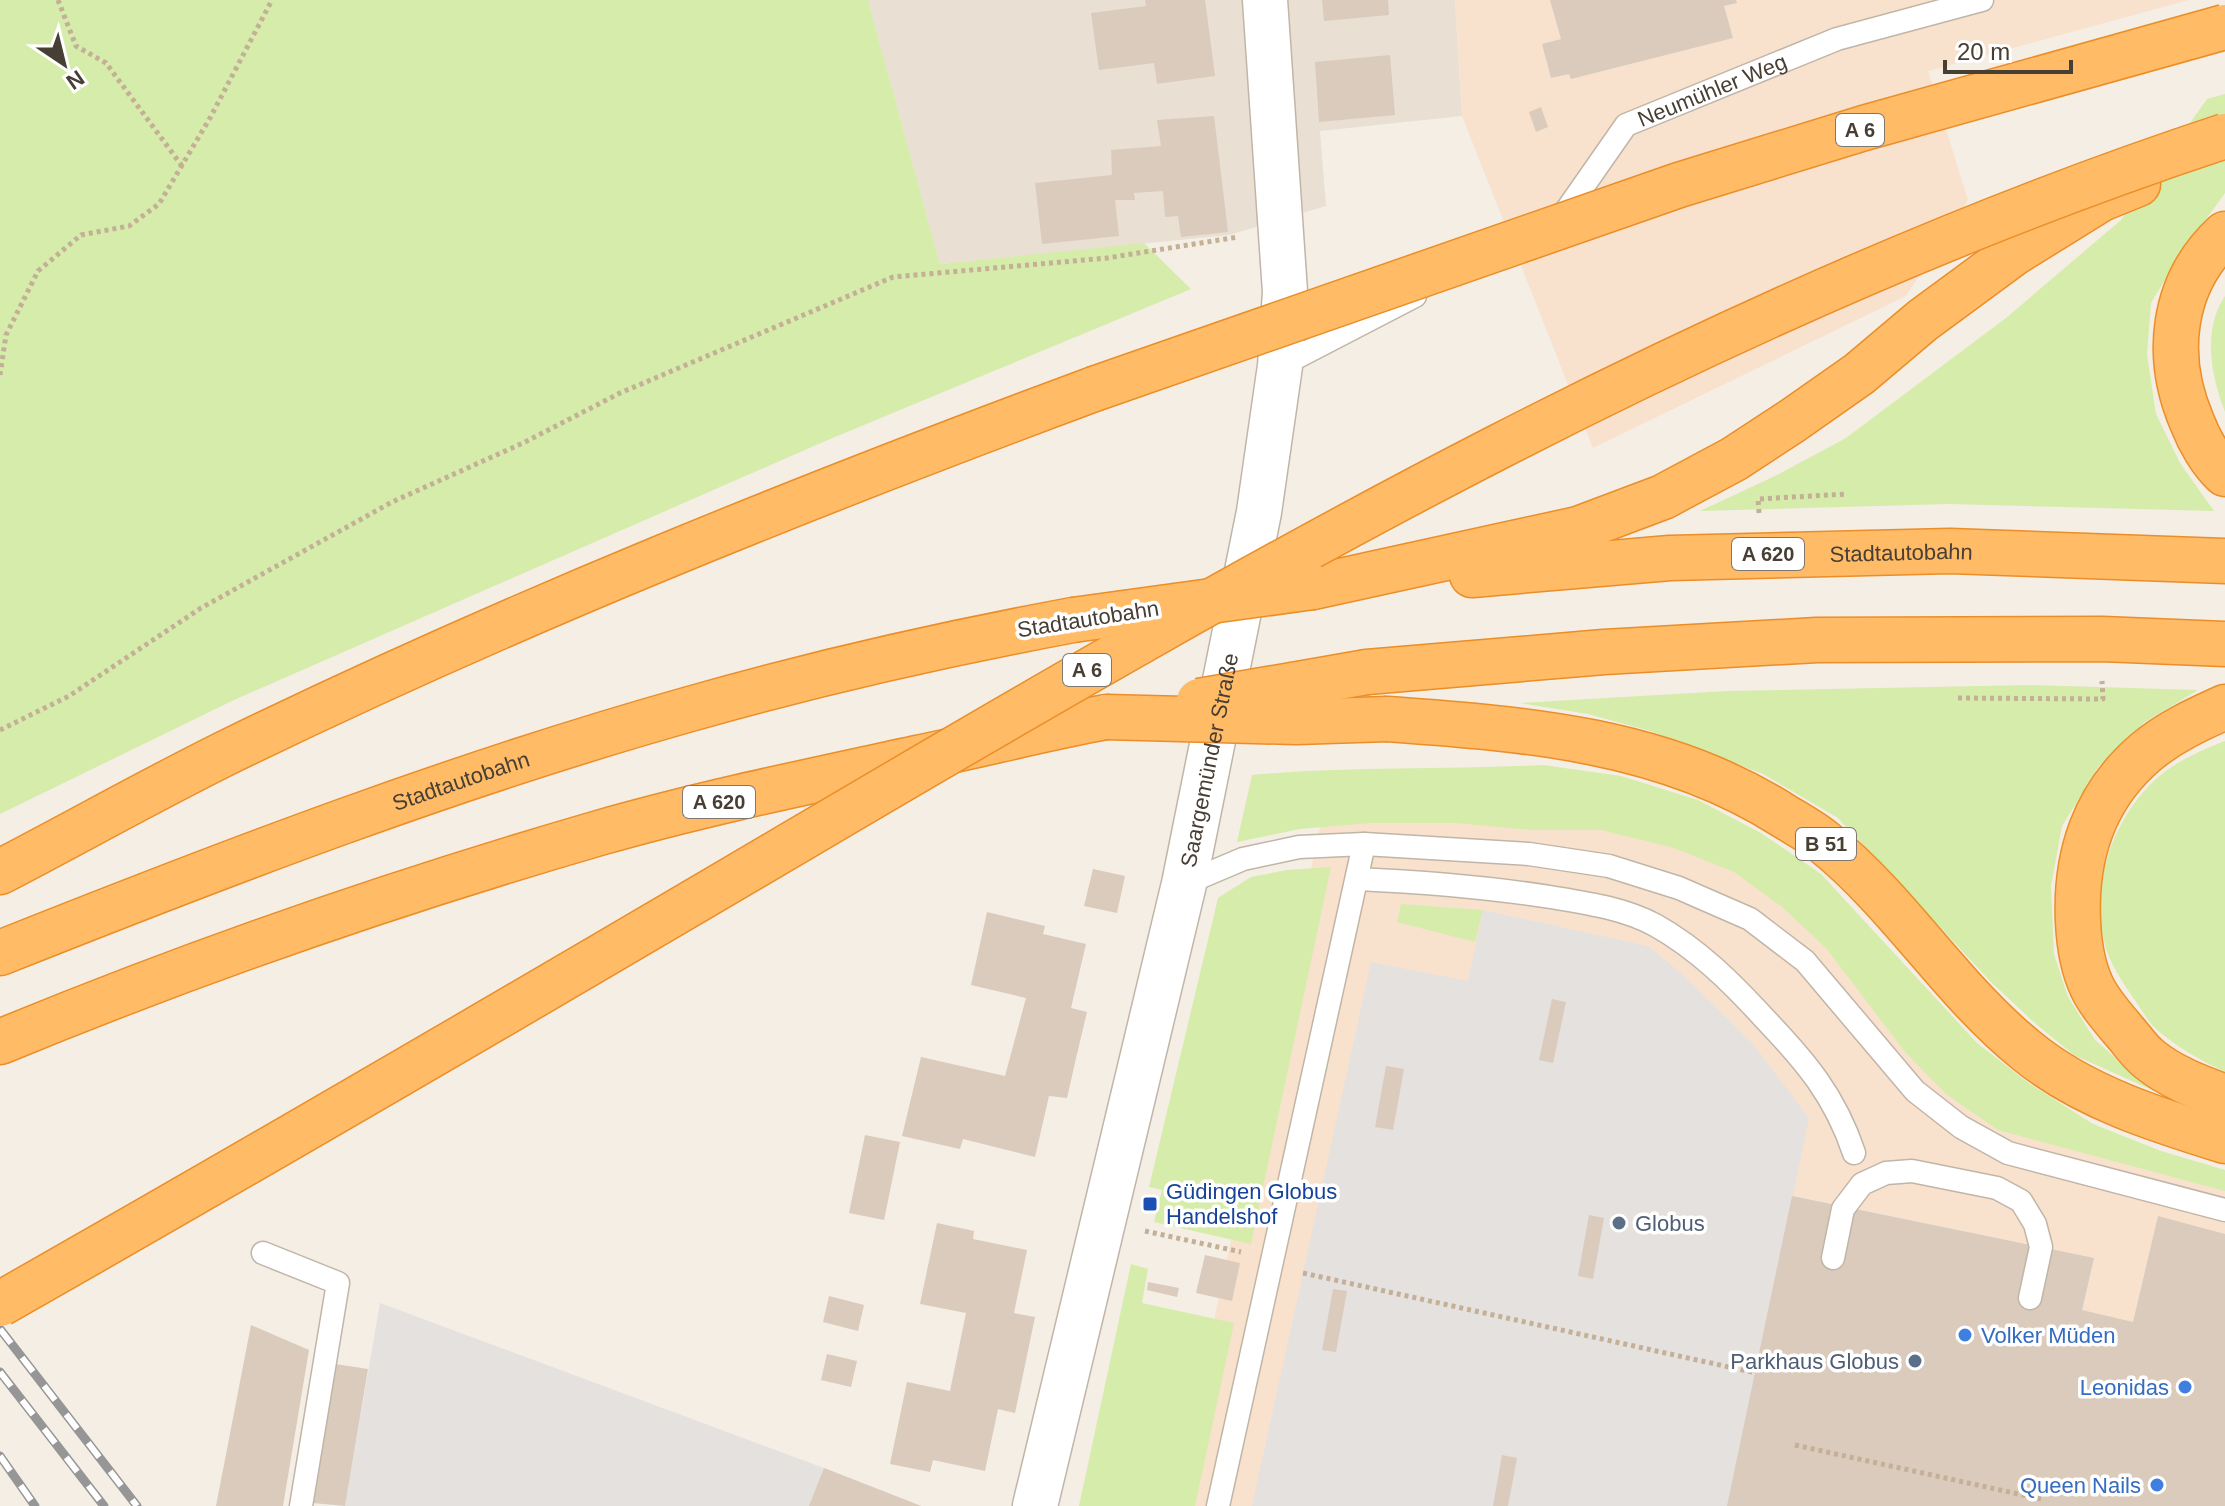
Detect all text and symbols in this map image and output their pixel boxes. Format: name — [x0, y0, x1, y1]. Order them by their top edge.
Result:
north arrow — [24, 24, 104, 104]
scale bar — [1945, 24, 2071, 74]
text: 20 m — [1957, 38, 2010, 65]
street label: Neumühler Weg — [1634, 48, 1790, 131]
text: N — [62, 65, 89, 95]
road number: A 6 — [1836, 114, 1884, 146]
road number: A 620 — [1732, 538, 1804, 570]
street label: Stadtautobahn — [1829, 538, 1973, 567]
street label: Stadtautobahn — [1015, 595, 1161, 643]
street label: Saargemünder Straße — [1175, 651, 1243, 869]
road number: A 6 — [1063, 654, 1111, 686]
street label: Stadtautobahn — [389, 746, 533, 815]
road number: A 620 — [683, 786, 755, 818]
road number: B 51 — [1796, 828, 1856, 860]
place label: Güdingen Globus Handelshof — [1166, 1179, 1337, 1229]
marker: Güdingen Globus Handelshof — [1141, 1195, 1159, 1213]
place label: Globus — [1635, 1211, 1705, 1236]
marker: Globus — [1610, 1214, 1628, 1232]
place label: Volker Müden — [1981, 1323, 2116, 1348]
marker: Volker Müden — [1956, 1326, 1974, 1344]
place label: Parkhaus Globus — [1730, 1349, 1899, 1374]
marker: Parkhaus Globus — [1906, 1352, 1924, 1370]
place label: Leonidas — [2080, 1375, 2169, 1400]
marker: Leonidas — [2176, 1378, 2194, 1396]
place label: Queen Nails — [2020, 1473, 2141, 1498]
marker: Queen Nails — [2148, 1476, 2166, 1494]

